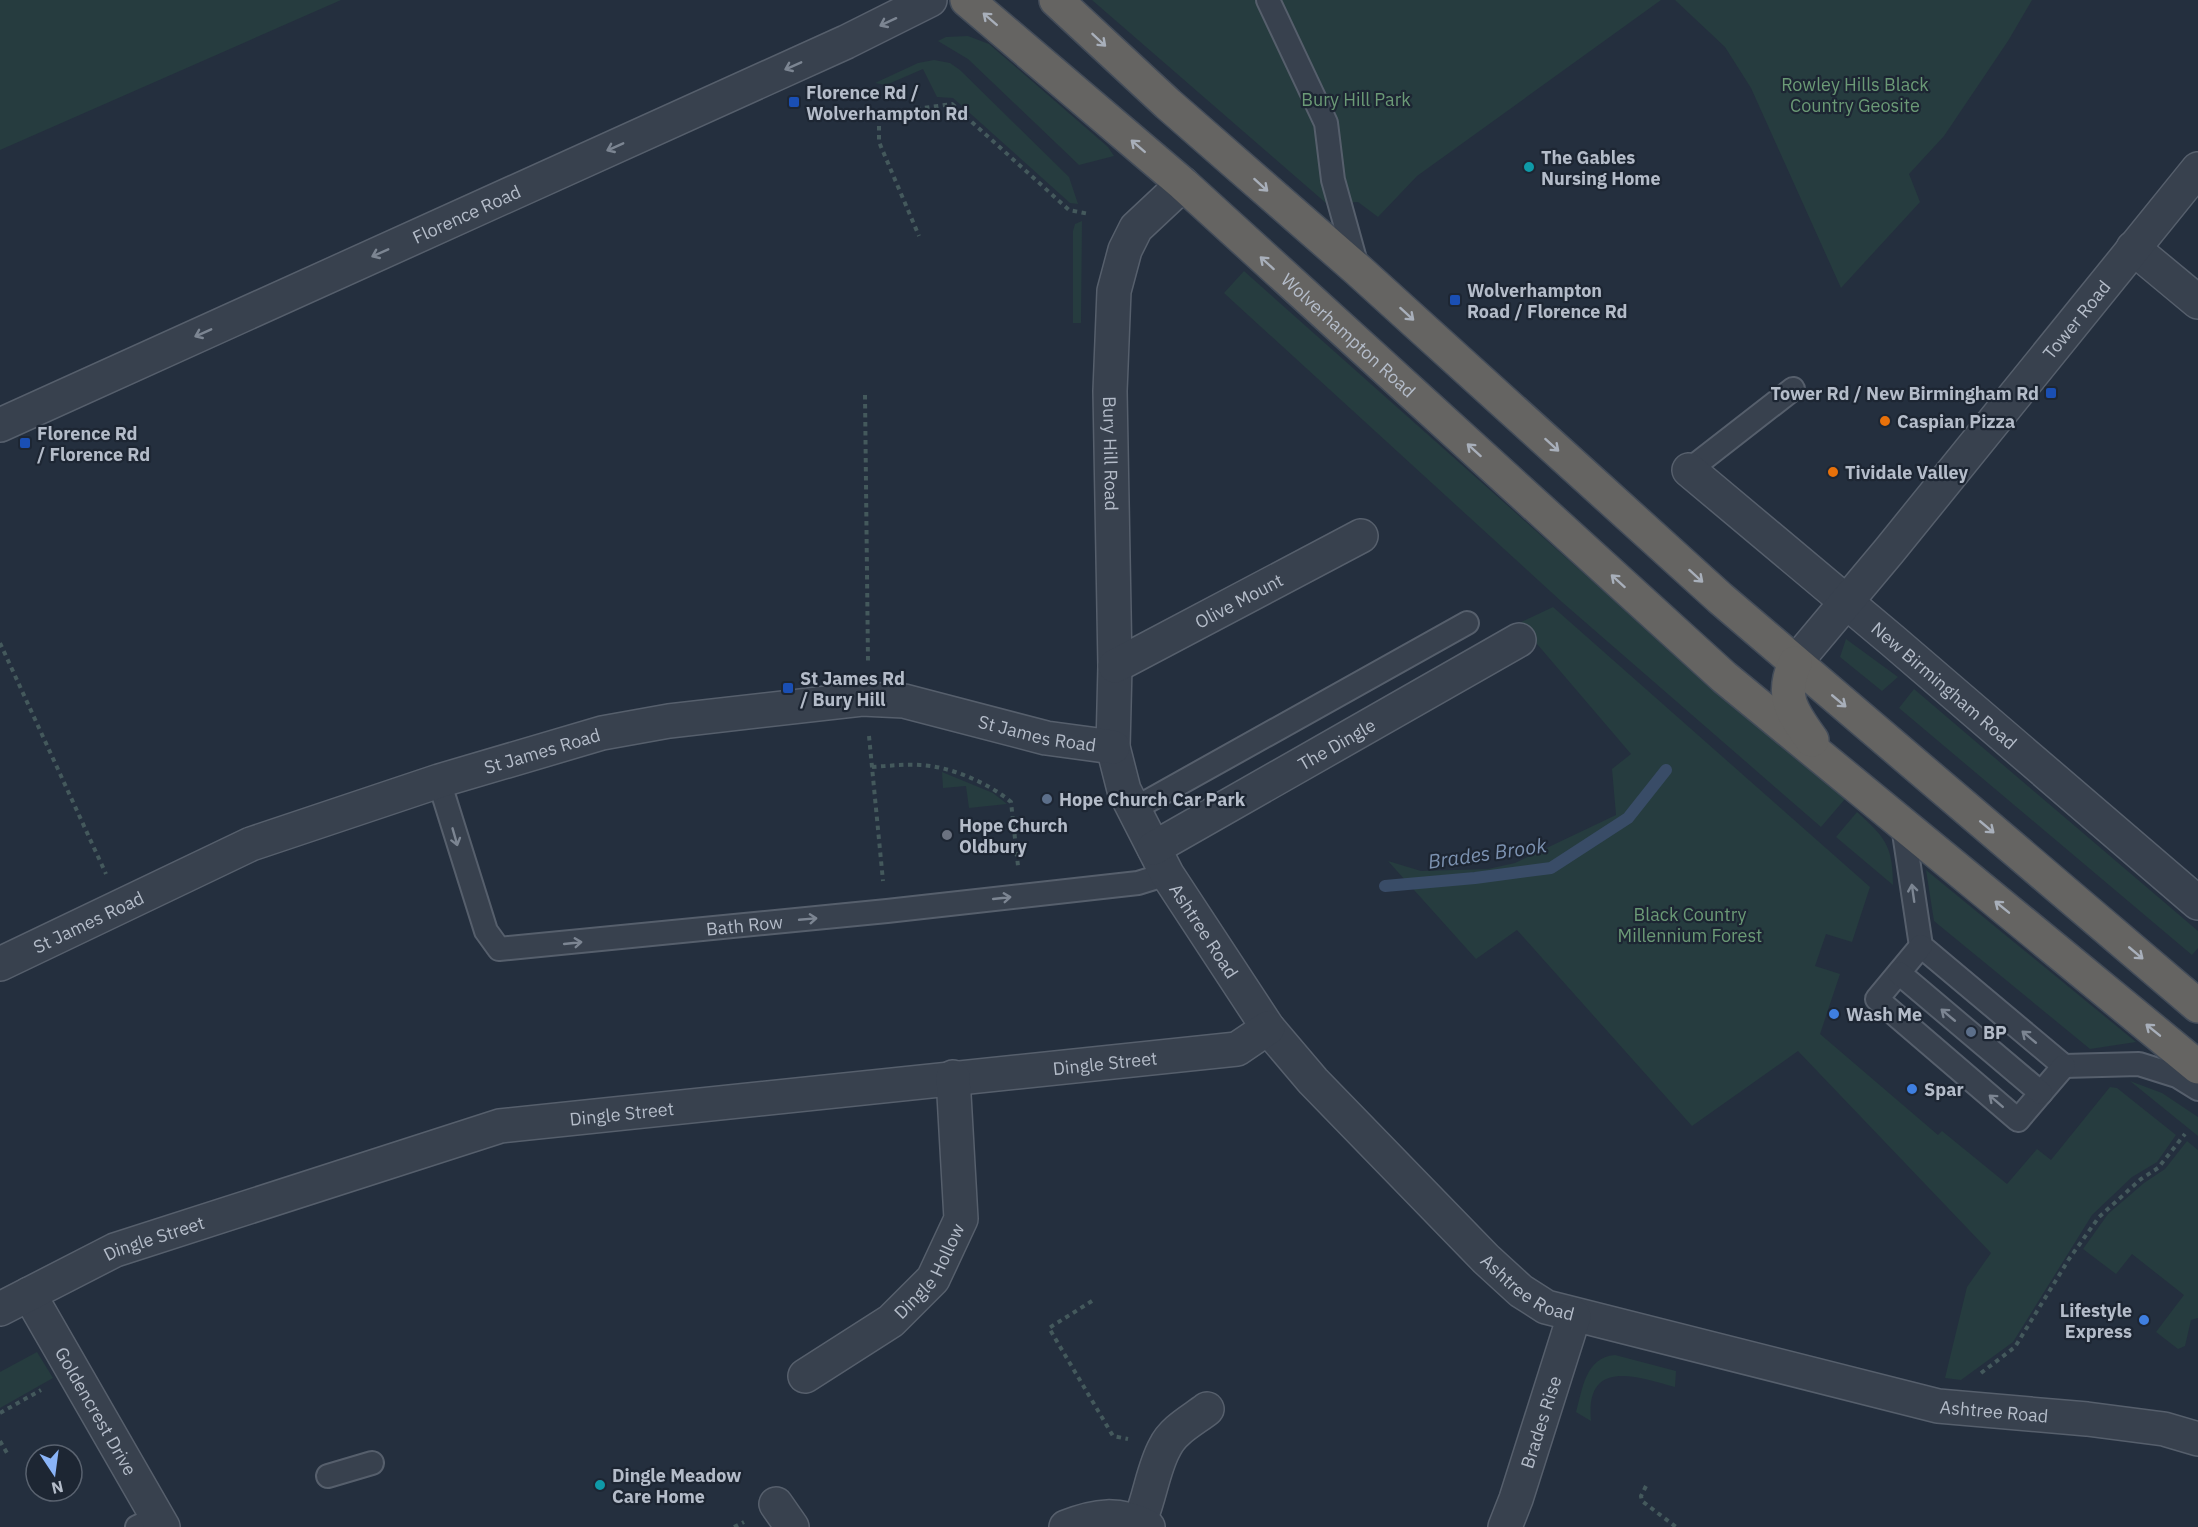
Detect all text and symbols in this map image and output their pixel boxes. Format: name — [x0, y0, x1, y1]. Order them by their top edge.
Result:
one-way arrow — [983, 12, 998, 26]
one-way arrow — [880, 16, 898, 28]
one-way arrow — [1091, 33, 1106, 47]
one-way arrow — [784, 62, 802, 73]
park label: Rowley Hills Black Country Geosite — [1781, 73, 1929, 117]
place label: Florence Rd / Wolverhampton Rd — [806, 81, 968, 125]
park label: Bury Hill Park — [1301, 88, 1411, 111]
marker: Florence Rd / Wolverhampton Rd — [787, 95, 801, 109]
one-way arrow — [1131, 139, 1146, 153]
one-way arrow — [607, 141, 625, 153]
place label: The Gables Nursing Home — [1541, 146, 1661, 190]
marker: The Gables Nursing Home — [1522, 160, 1536, 174]
one-way arrow — [1253, 178, 1268, 192]
street label: Florence Road — [409, 179, 524, 248]
one-way arrow — [372, 247, 390, 259]
one-way arrow — [1260, 256, 1275, 270]
street label: Wolverhampton Road — [1277, 268, 1421, 402]
street label: Tower Road — [2037, 275, 2115, 364]
place label: Wolverhampton Road / Florence Rd — [1467, 279, 1628, 323]
marker: Wolverhampton Road / Florence Rd — [1448, 293, 1462, 307]
one-way arrow — [1400, 307, 1415, 321]
one-way arrow — [194, 328, 212, 340]
place label: Tower Rd / New Birmingham Rd — [1771, 382, 2039, 405]
marker: Tower Rd / New Birmingham Rd — [2044, 386, 2058, 400]
street label: Bury Hill Road — [1099, 396, 1124, 511]
place label: Caspian Pizza — [1897, 410, 2015, 433]
marker: Caspian Pizza — [1878, 414, 1892, 428]
place label: Florence Rd / Florence Rd — [37, 422, 150, 466]
marker: Florence Rd / Florence Rd — [18, 436, 32, 450]
one-way arrow — [1544, 438, 1559, 452]
one-way arrow — [1467, 443, 1482, 457]
place label: Tividale Valley — [1845, 461, 1968, 484]
marker: Tividale Valley — [1826, 465, 1840, 479]
street label: Olive Mount — [1191, 568, 1287, 633]
one-way arrow — [1689, 569, 1704, 583]
one-way arrow — [1611, 574, 1626, 588]
street label: New Birmingham Road — [1867, 616, 2022, 754]
place label: St James Rd / Bury Hill — [800, 667, 905, 711]
marker: St James Rd / Bury Hill — [781, 681, 795, 695]
one-way arrow — [1831, 694, 1847, 707]
street label: St James Road — [976, 709, 1098, 756]
street label: The Dingle — [1293, 713, 1380, 775]
street label: St James Road — [481, 723, 603, 779]
place label: Hope Church Car Park — [1059, 788, 1246, 811]
marker: Hope Church Car Park — [1040, 792, 1054, 806]
place label: Hope Church Oldbury — [959, 814, 1068, 858]
one-way arrow — [1980, 820, 1995, 834]
one-way arrow — [450, 827, 461, 846]
marker: Hope Church Oldbury — [940, 828, 954, 842]
water label: Brades Brook — [1426, 831, 1549, 875]
street label: Ashtree Road — [1165, 879, 1244, 982]
one-way arrow — [1907, 883, 1918, 903]
street label: St James Road — [29, 885, 147, 958]
one-way arrow — [992, 892, 1012, 903]
one-way arrow — [1994, 900, 2010, 913]
park label: Black Country Millennium Forest — [1618, 903, 1762, 947]
street label: Bath Row — [705, 910, 784, 940]
one-way arrow — [798, 913, 818, 924]
one-way arrow — [562, 937, 582, 948]
one-way arrow — [2128, 947, 2144, 960]
place label: Wash Me — [1846, 1003, 1922, 1026]
marker: Wash Me — [1827, 1007, 1841, 1021]
one-way arrow — [1940, 1008, 1956, 1021]
place label: BP — [1983, 1021, 2007, 1044]
one-way arrow — [2145, 1024, 2161, 1037]
marker: BP — [1964, 1025, 1978, 1039]
one-way arrow — [2021, 1030, 2037, 1043]
street label: Dingle Street — [1052, 1046, 1158, 1080]
place label: Spar — [1924, 1078, 1964, 1101]
marker: Spar — [1905, 1082, 1919, 1096]
one-way arrow — [1988, 1094, 2004, 1107]
street label: Dingle Street — [568, 1096, 675, 1130]
street label: Dingle Street — [99, 1210, 207, 1266]
street label: Dingle Hollow — [889, 1219, 969, 1323]
street label: Ashtree Road — [1476, 1249, 1577, 1325]
place label: Lifestyle Express — [2060, 1299, 2132, 1343]
marker: Lifestyle Express — [2137, 1313, 2151, 1327]
street label: Goldencrest Drive — [50, 1343, 142, 1480]
street label: Brades Rise — [1515, 1373, 1566, 1471]
street label: Ashtree Road — [1939, 1395, 2049, 1427]
north arrow — [24, 1443, 84, 1503]
place label: Dingle Meadow Care Home — [612, 1464, 741, 1508]
text: N — [49, 1477, 65, 1499]
marker: Dingle Meadow Care Home — [593, 1478, 607, 1492]

